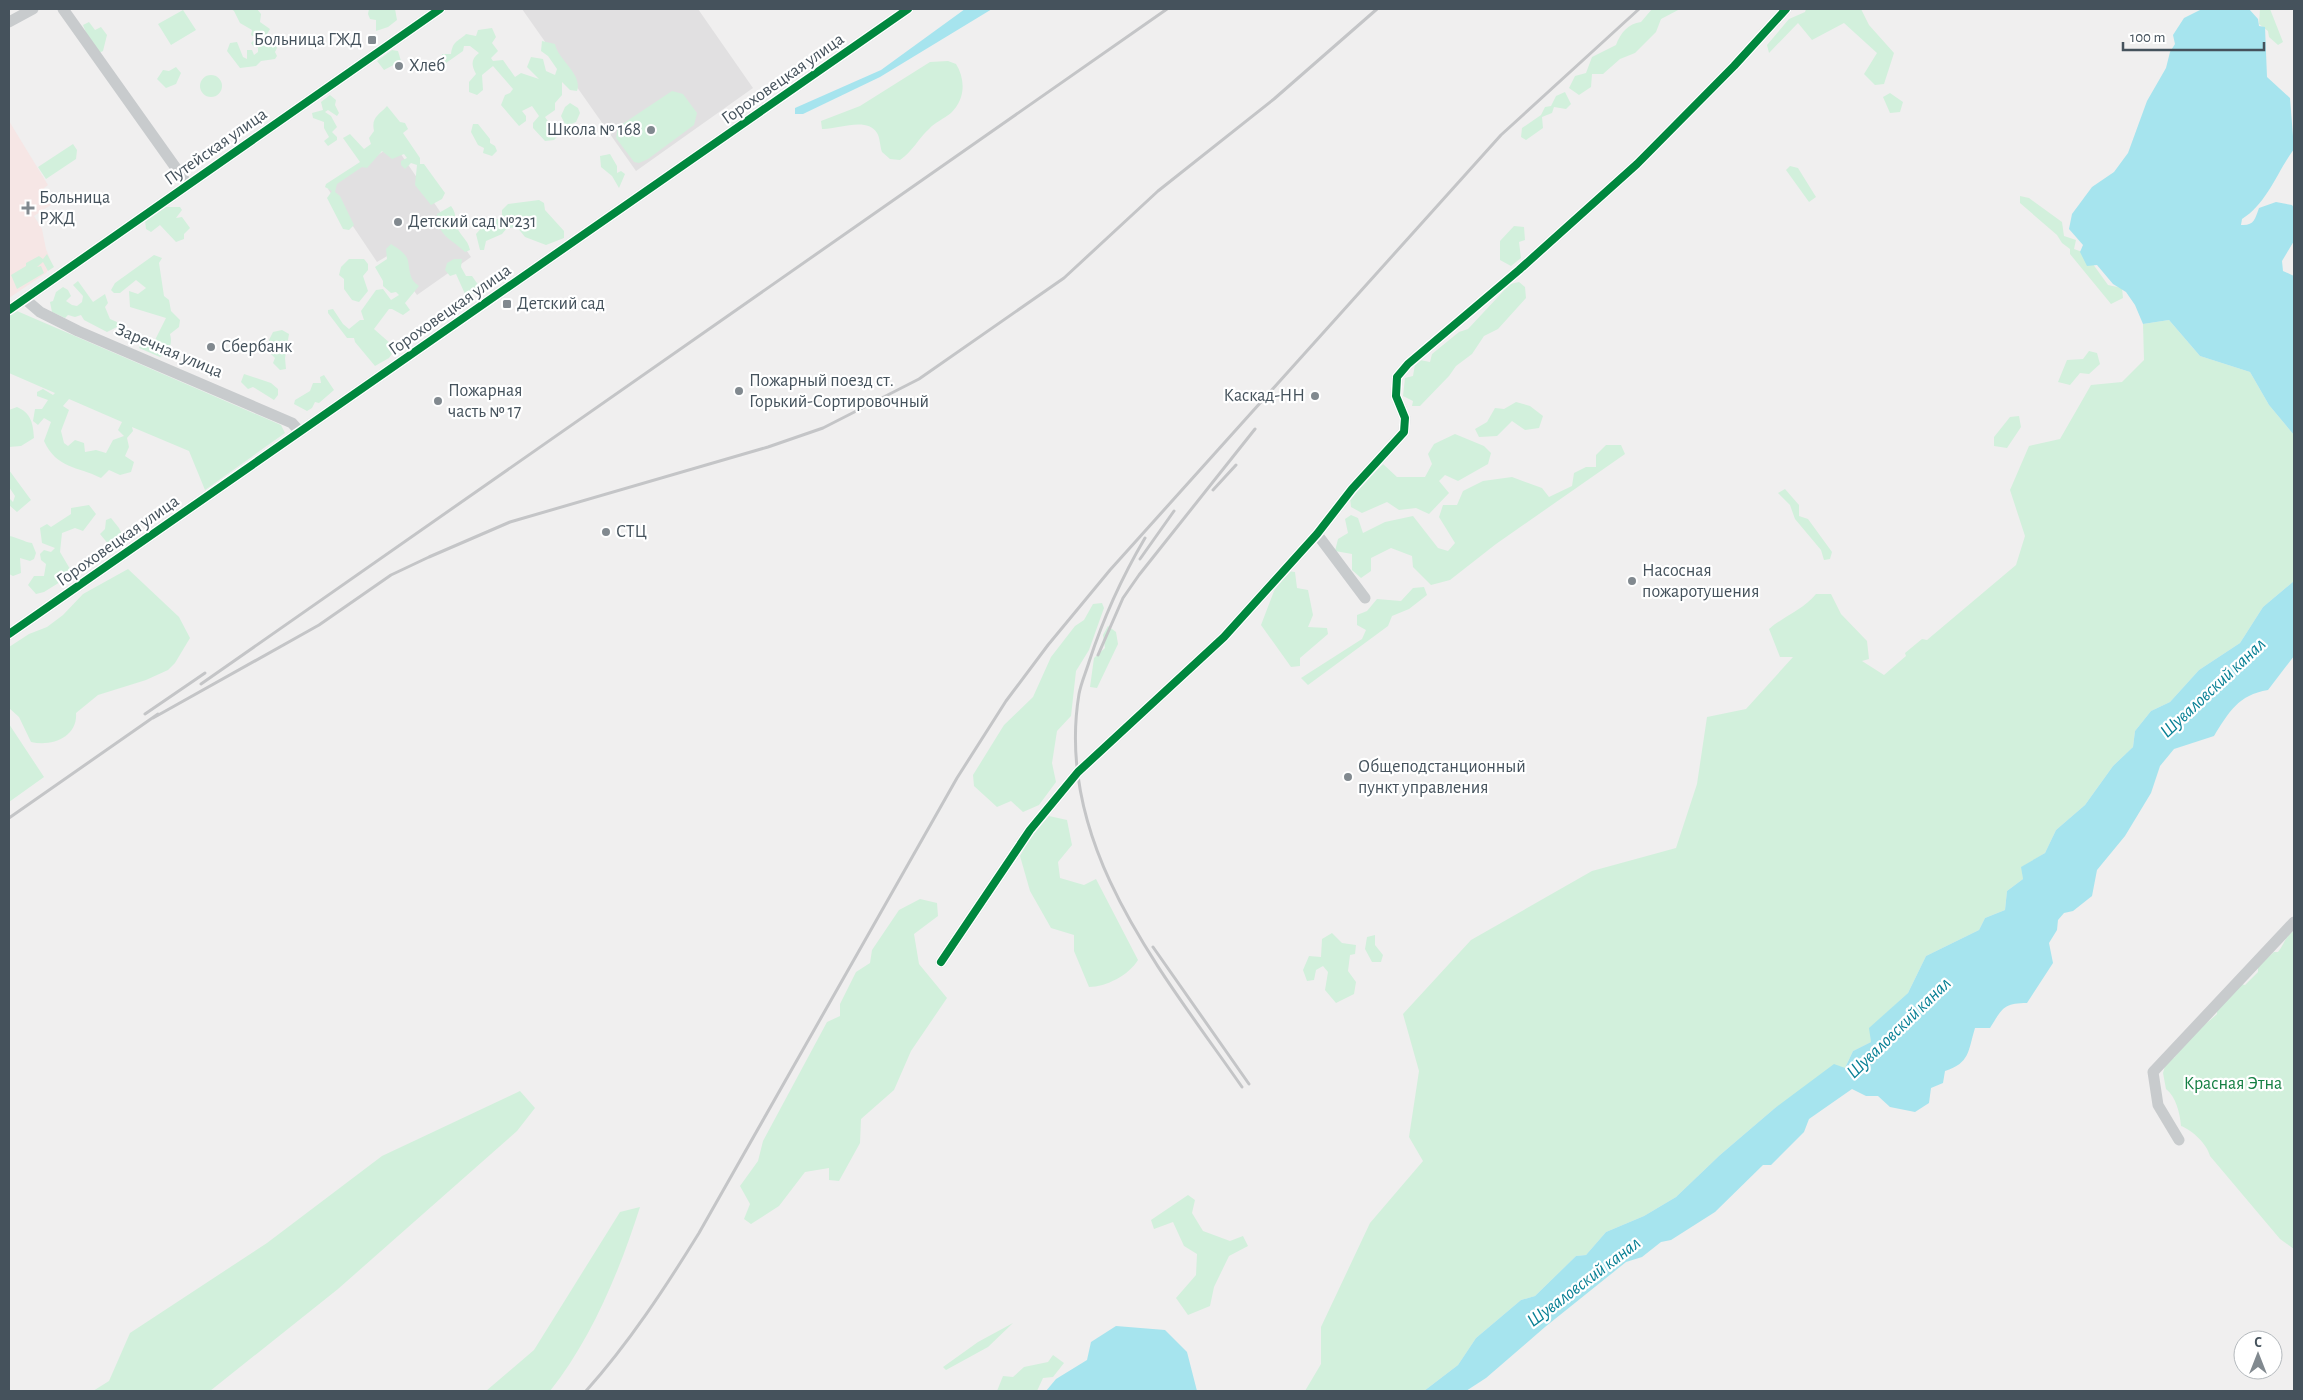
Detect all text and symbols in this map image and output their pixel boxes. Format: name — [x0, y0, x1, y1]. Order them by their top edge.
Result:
scale bar — [2123, 20, 2264, 52]
street label: Гороховецкая улица — [719, 30, 847, 128]
text: 100 m — [2130, 30, 2165, 45]
place label: Больница ГЖД — [254, 31, 362, 49]
marker: Больница ГЖД — [366, 34, 378, 46]
place label: Хлеб — [409, 56, 445, 75]
marker: Хлеб — [393, 60, 405, 72]
street label: Путейская улица — [162, 105, 270, 189]
place label: Школа № 168 — [546, 121, 641, 139]
marker: Школа № 168 — [645, 124, 657, 136]
place label: Больница РЖД — [39, 189, 110, 228]
marker: Больница РЖД — [21, 201, 35, 215]
place label: Детский сад №231 — [408, 213, 536, 231]
marker: Детский сад №231 — [392, 216, 404, 228]
street label: Гороховецкая улица — [386, 261, 514, 359]
place label: Детский сад — [517, 295, 605, 313]
marker: Детский сад — [501, 298, 513, 310]
street label: Заречная улица — [113, 320, 225, 382]
place label: Сбербанк — [221, 337, 293, 356]
marker: Сбербанк — [205, 341, 217, 353]
place label: Пожарный поезд ст. Горький-Сортировочный — [749, 372, 929, 411]
place label: Пожарная часть № 17 — [448, 382, 523, 421]
marker: Пожарный поезд ст. Горький-Сортировочный — [733, 385, 745, 397]
place label: Каскад-НН — [1224, 387, 1305, 405]
marker: Каскад-НН — [1309, 390, 1321, 402]
marker: Пожарная часть № 17 — [432, 395, 444, 407]
street label: Гороховецкая улица — [54, 492, 182, 590]
place label: СТЦ — [616, 523, 647, 541]
marker: СТЦ — [600, 526, 612, 538]
place label: Насосная пожаротушения — [1642, 562, 1759, 601]
marker: Насосная пожаротушения — [1626, 575, 1638, 587]
water label: Шуваловский канал — [2157, 635, 2269, 741]
place label: Общеподстанционный пункт управления — [1358, 757, 1526, 797]
marker: Общеподстанционный пункт управления — [1342, 771, 1354, 783]
water label: Шуваловский канал — [1843, 974, 1955, 1082]
park label: Красная Этна — [2184, 1075, 2282, 1093]
water label: Шуваловский канал — [1524, 1233, 1644, 1331]
north arrow — [2233, 1330, 2283, 1380]
text: С — [2254, 1336, 2262, 1350]

